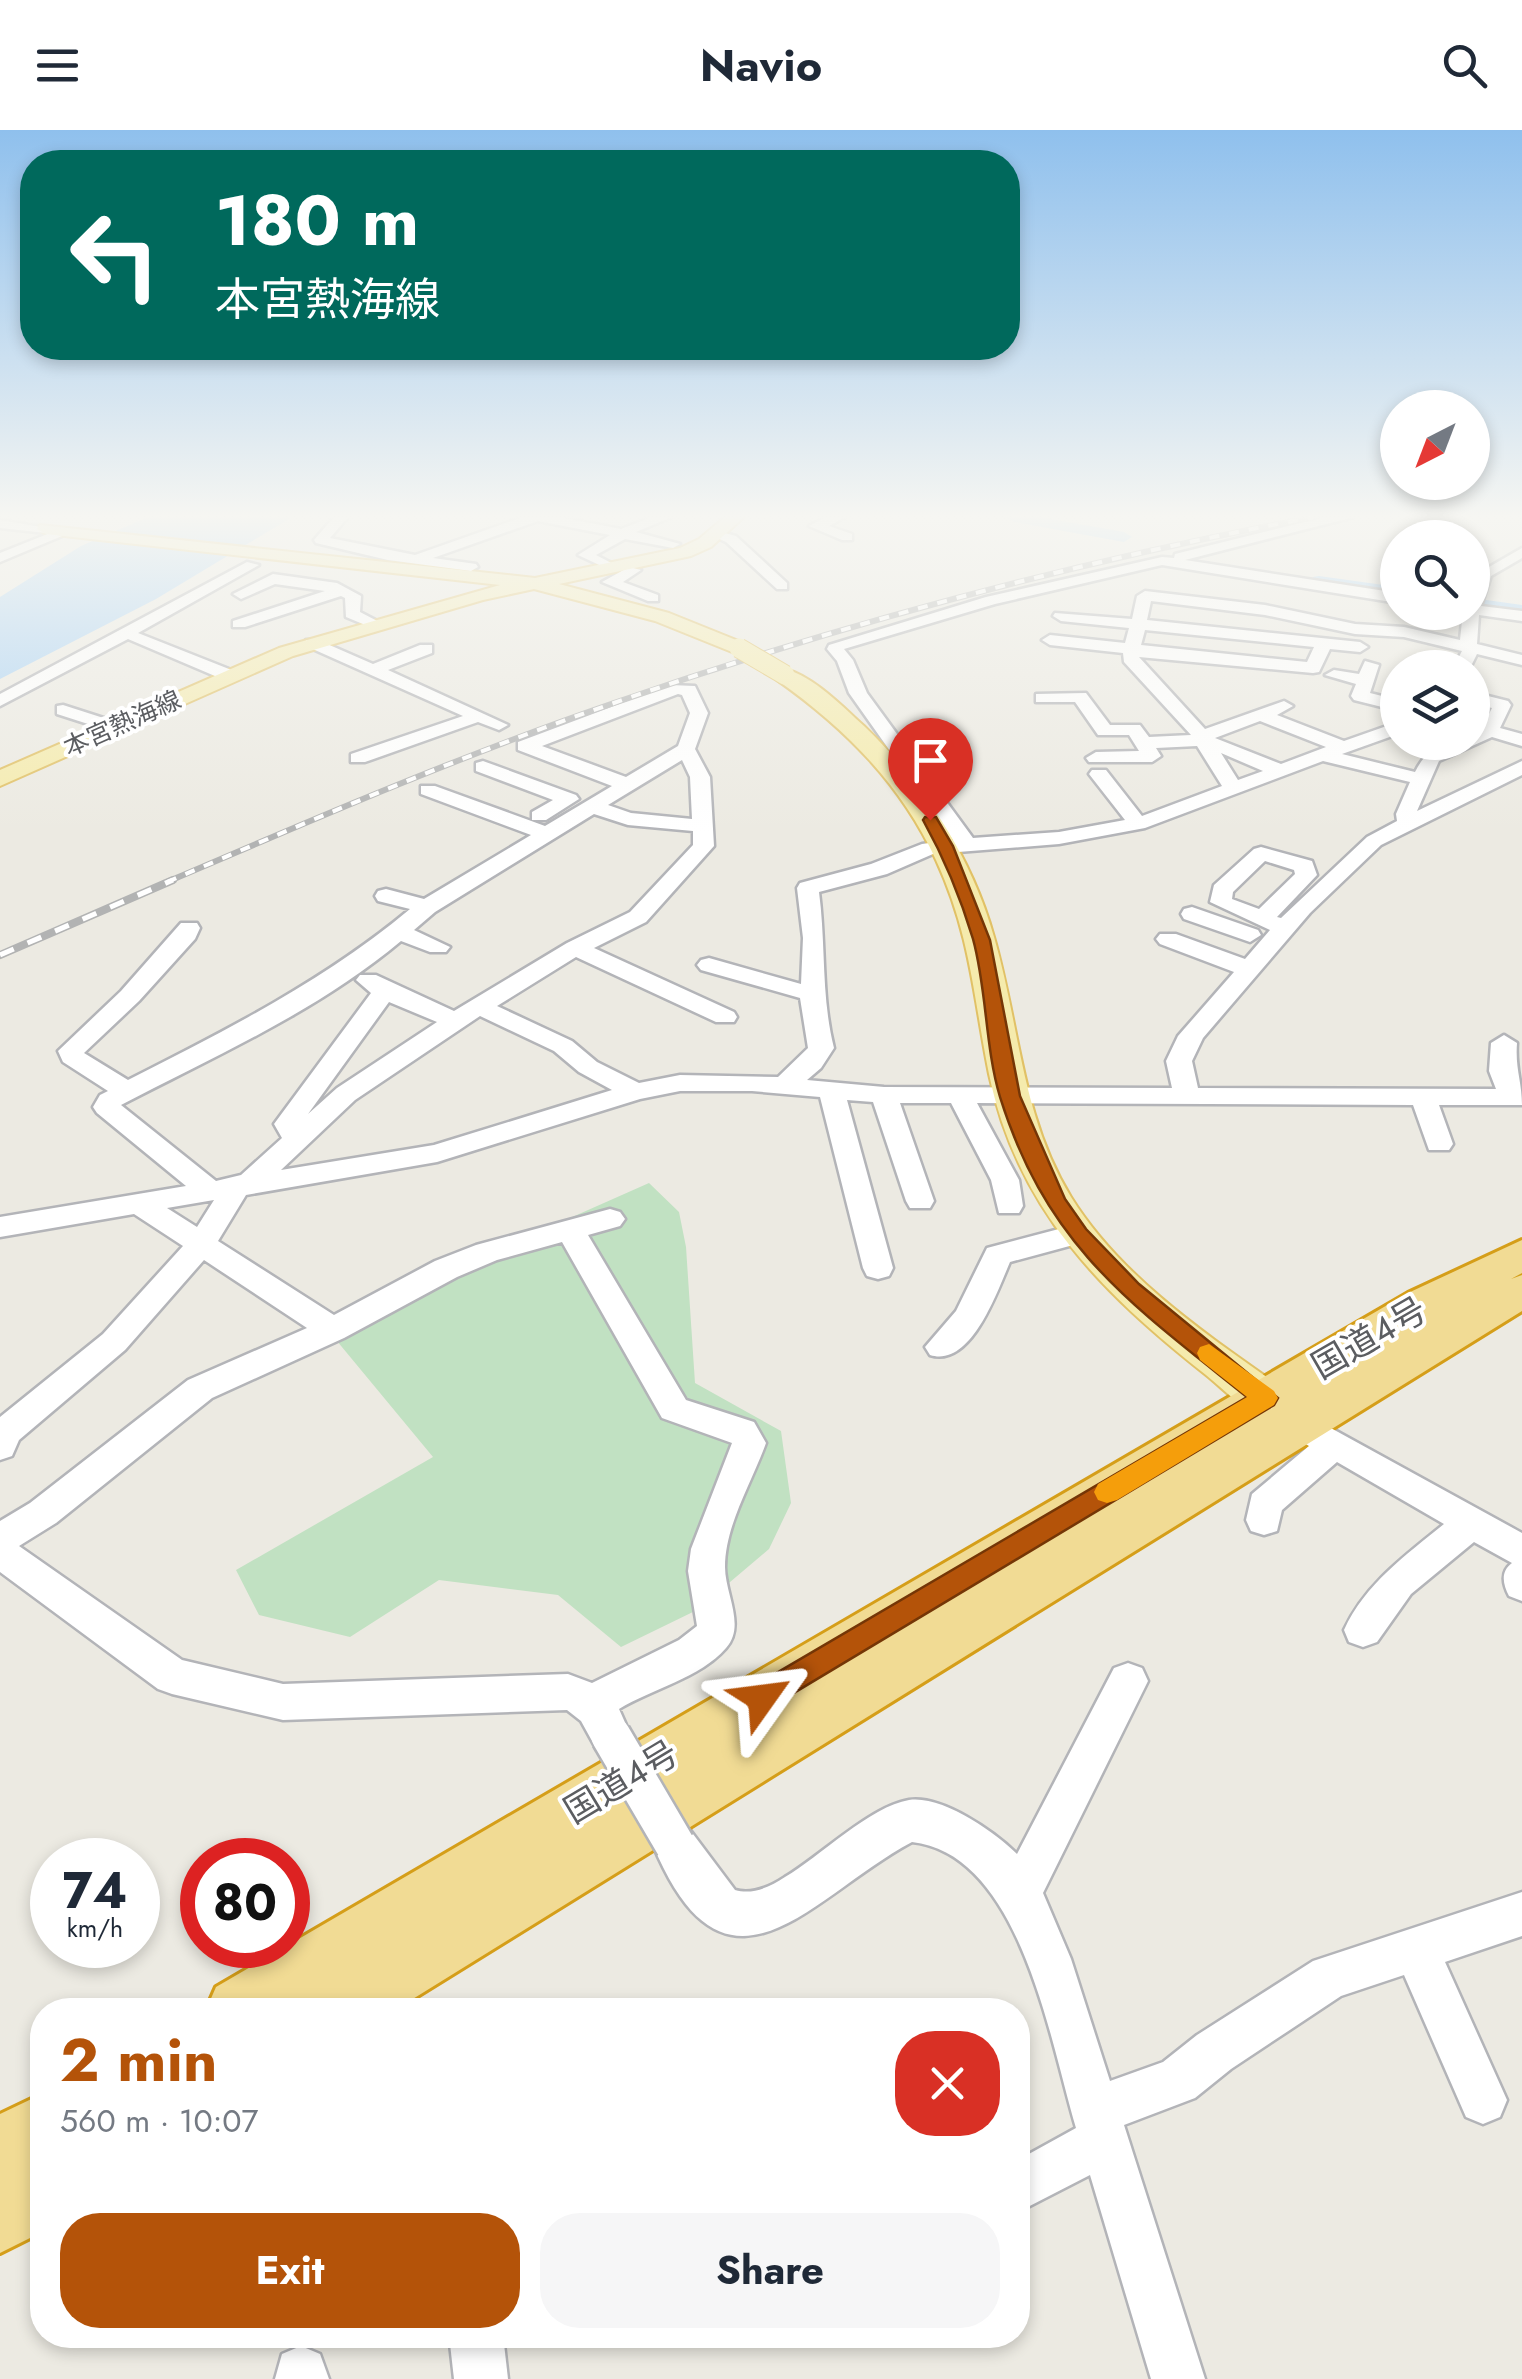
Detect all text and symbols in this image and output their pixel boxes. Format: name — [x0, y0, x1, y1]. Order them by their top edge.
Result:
text: Navio — [700, 33, 822, 98]
icon: menu — [30, 38, 85, 93]
icon: search — [1437, 38, 1492, 93]
text: 180 m — [215, 170, 419, 271]
icon: left — [50, 190, 180, 320]
text: 本宮熱海線 — [215, 267, 440, 332]
north arrow — [1380, 390, 1490, 500]
map controls — [1380, 390, 1490, 760]
button: search — [1380, 520, 1490, 630]
button: layers — [1380, 650, 1490, 760]
street label: 本宮熱海線 — [58, 681, 186, 765]
pin — [888, 718, 973, 821]
icon: arrive — [903, 733, 958, 788]
street label: 国道4号 — [1302, 1285, 1436, 1391]
position arrow — [710, 1646, 814, 1750]
street label: 国道4号 — [554, 1728, 688, 1836]
speed limit sign: 80 — [180, 1838, 310, 1968]
text: 74 — [62, 1854, 128, 1927]
text: km/h — [67, 1910, 123, 1946]
text: 2 min — [60, 2017, 218, 2104]
button: close — [895, 2031, 1000, 2136]
text: 560 m · 10:07 — [60, 2098, 258, 2144]
button: Exit — [60, 2213, 520, 2328]
button: Share — [540, 2213, 1000, 2328]

